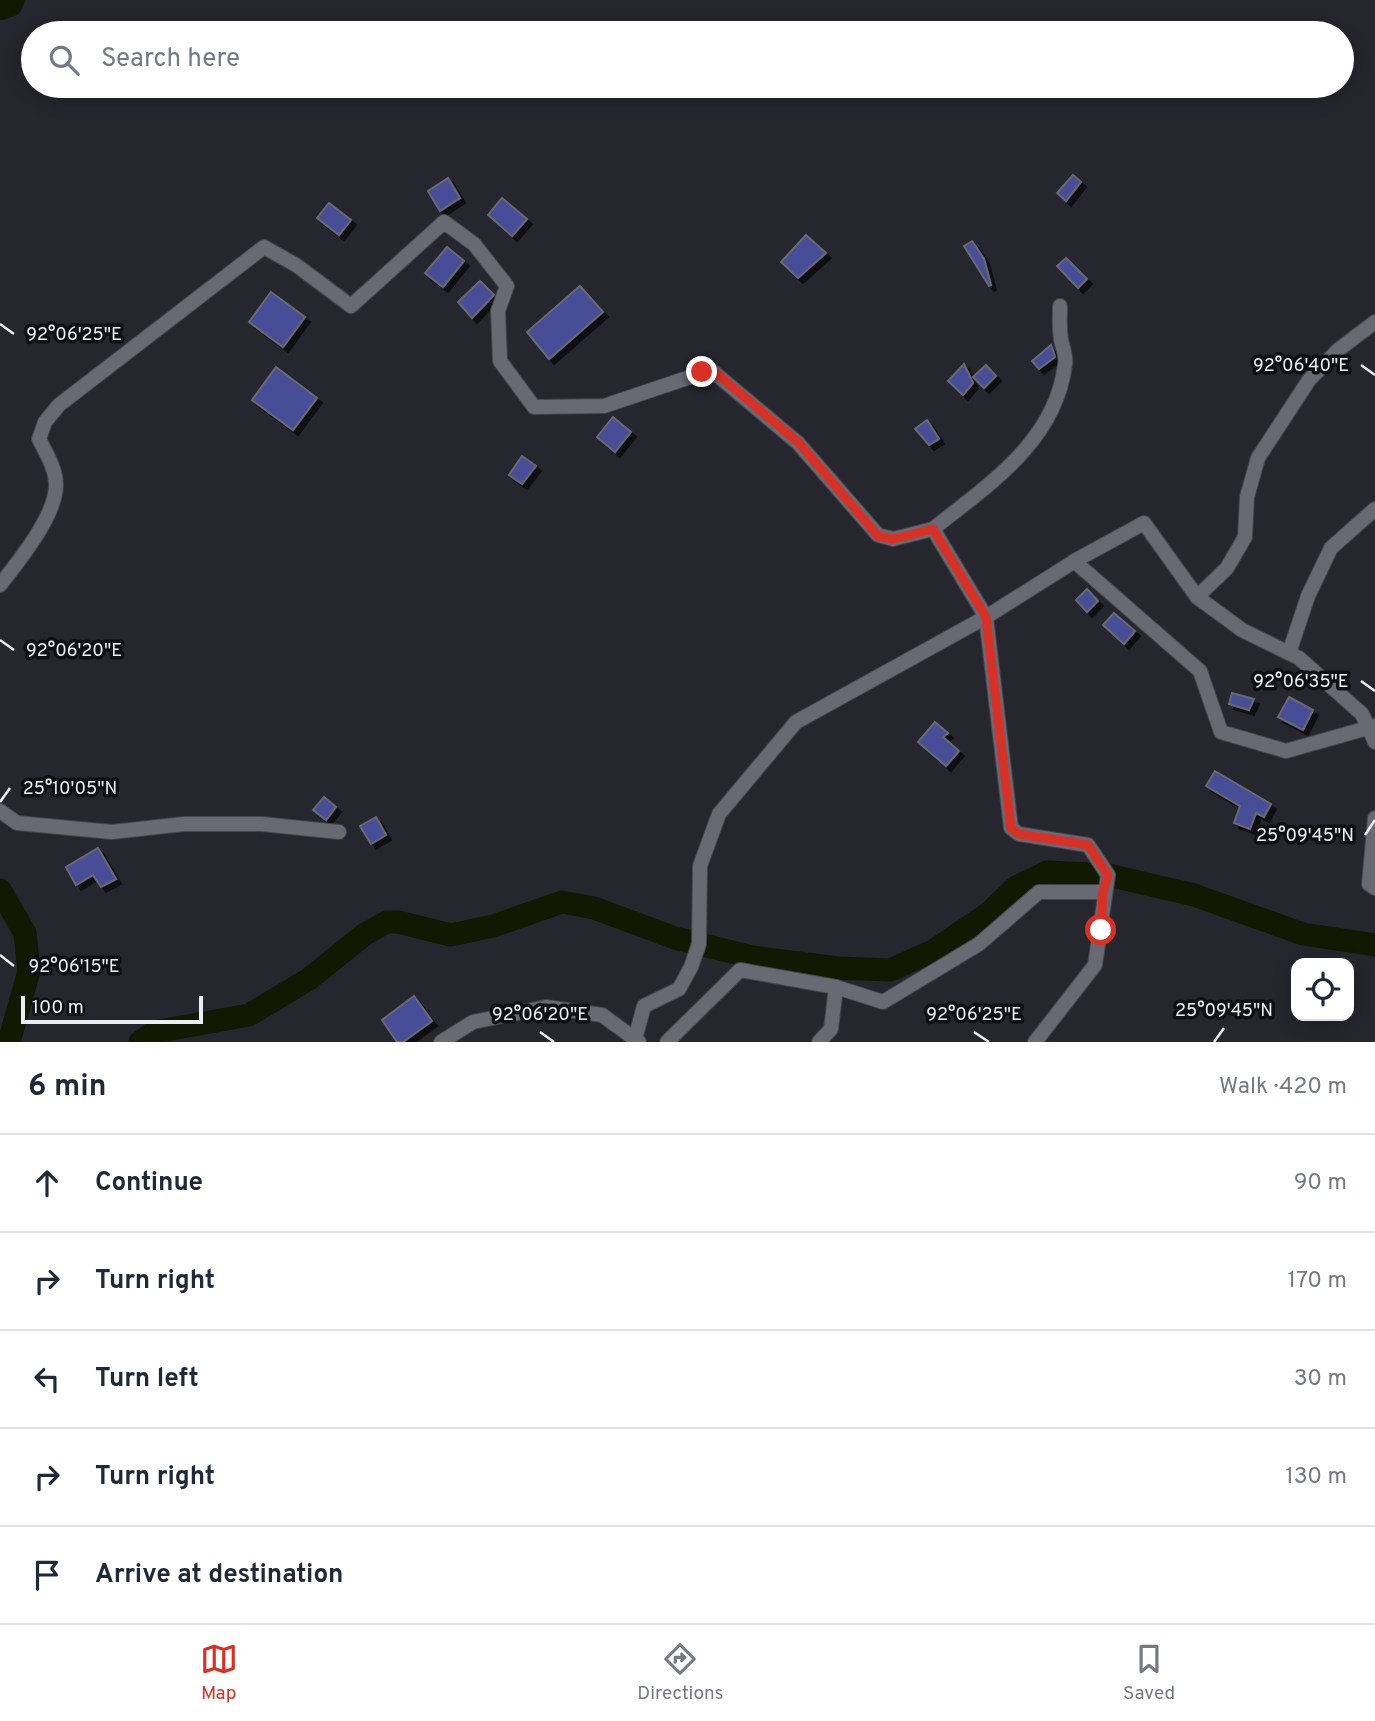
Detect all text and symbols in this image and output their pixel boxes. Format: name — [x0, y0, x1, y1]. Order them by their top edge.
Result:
search box — [21, 21, 1354, 98]
icon: search — [45, 41, 83, 79]
text: Search here — [101, 43, 240, 76]
text: 92°06'25"E — [26, 324, 122, 347]
text: 92°06'40"E — [1253, 355, 1349, 378]
route end — [686, 356, 717, 387]
text: 92°06'20"E — [26, 640, 122, 663]
text: 92°06'35"E — [1253, 671, 1349, 694]
text: 25°10'05"N — [23, 778, 117, 801]
text: 25°09'45"N — [1256, 825, 1354, 848]
route start — [1085, 914, 1116, 945]
text: 92°06'15"E — [28, 956, 120, 979]
map controls — [1291, 958, 1354, 1021]
button: locate — [1291, 958, 1354, 1021]
scale bar — [21, 993, 203, 1025]
text: 100 m — [32, 996, 84, 1020]
text: 25°09'45"N — [1175, 1000, 1273, 1023]
text: 92°06'20"E — [492, 1004, 588, 1027]
text: 92°06'25"E — [926, 1004, 1022, 1027]
text: 6 min — [28, 1069, 106, 1106]
text: Walk · 420 m — [1219, 1073, 1347, 1102]
icon: ahead — [28, 1164, 66, 1202]
text: Continue — [95, 1167, 203, 1200]
text: 90 m — [1294, 1169, 1347, 1198]
icon: right — [28, 1262, 66, 1300]
text: Turn right — [95, 1265, 215, 1298]
text: 170 m — [1288, 1267, 1347, 1296]
icon: left — [28, 1360, 66, 1398]
text: Turn left — [95, 1363, 199, 1396]
text: 30 m — [1294, 1365, 1347, 1394]
icon: right — [28, 1458, 66, 1496]
text: Turn right — [95, 1461, 215, 1494]
text: 130 m — [1285, 1463, 1347, 1492]
icon: arrive — [28, 1556, 66, 1594]
text: Arrive at destination — [95, 1559, 343, 1592]
tab: Map — [200, 1640, 238, 1706]
tab: Directions — [637, 1640, 724, 1706]
tab: Saved — [1123, 1640, 1175, 1706]

